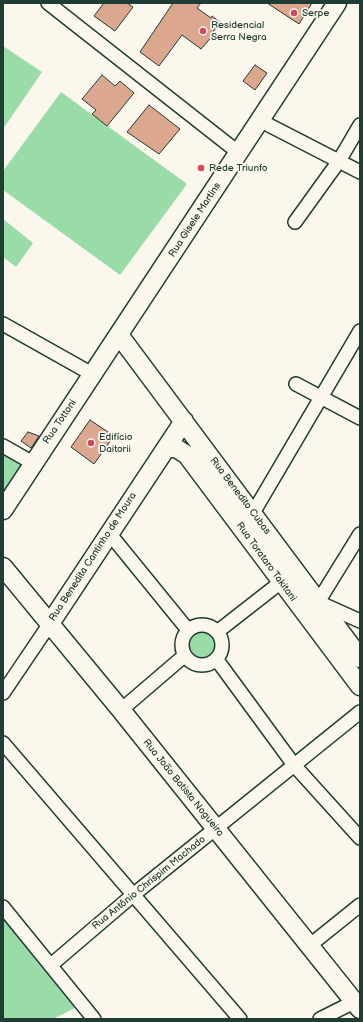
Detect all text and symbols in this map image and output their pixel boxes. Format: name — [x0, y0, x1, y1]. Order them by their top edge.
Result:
place label: Serpe — [302, 7, 329, 19]
marker: Serpe — [289, 8, 299, 18]
place label: Residencial Serra Negra — [211, 19, 267, 42]
marker: Residencial Serra Negra — [198, 26, 208, 36]
place label: Rede Triunfo — [209, 162, 268, 174]
marker: Rede Triunfo — [196, 163, 206, 173]
street label: Rua Gisele Martins — [166, 180, 224, 260]
street label: Rua Tottoni — [41, 397, 79, 447]
place label: Edifício Daitorii — [99, 431, 132, 454]
marker: Edifício Daitorii — [86, 438, 96, 448]
street label: Rua Benedito Cubas — [207, 455, 273, 537]
street label: Rua Benedita Cantinho de Moura — [47, 490, 139, 624]
street label: Rua Torataro Takitani — [233, 520, 299, 604]
street label: Rua João Batista Nogueira — [140, 737, 226, 839]
street label: Rua Antônio Chrispim Machado — [90, 834, 208, 932]

